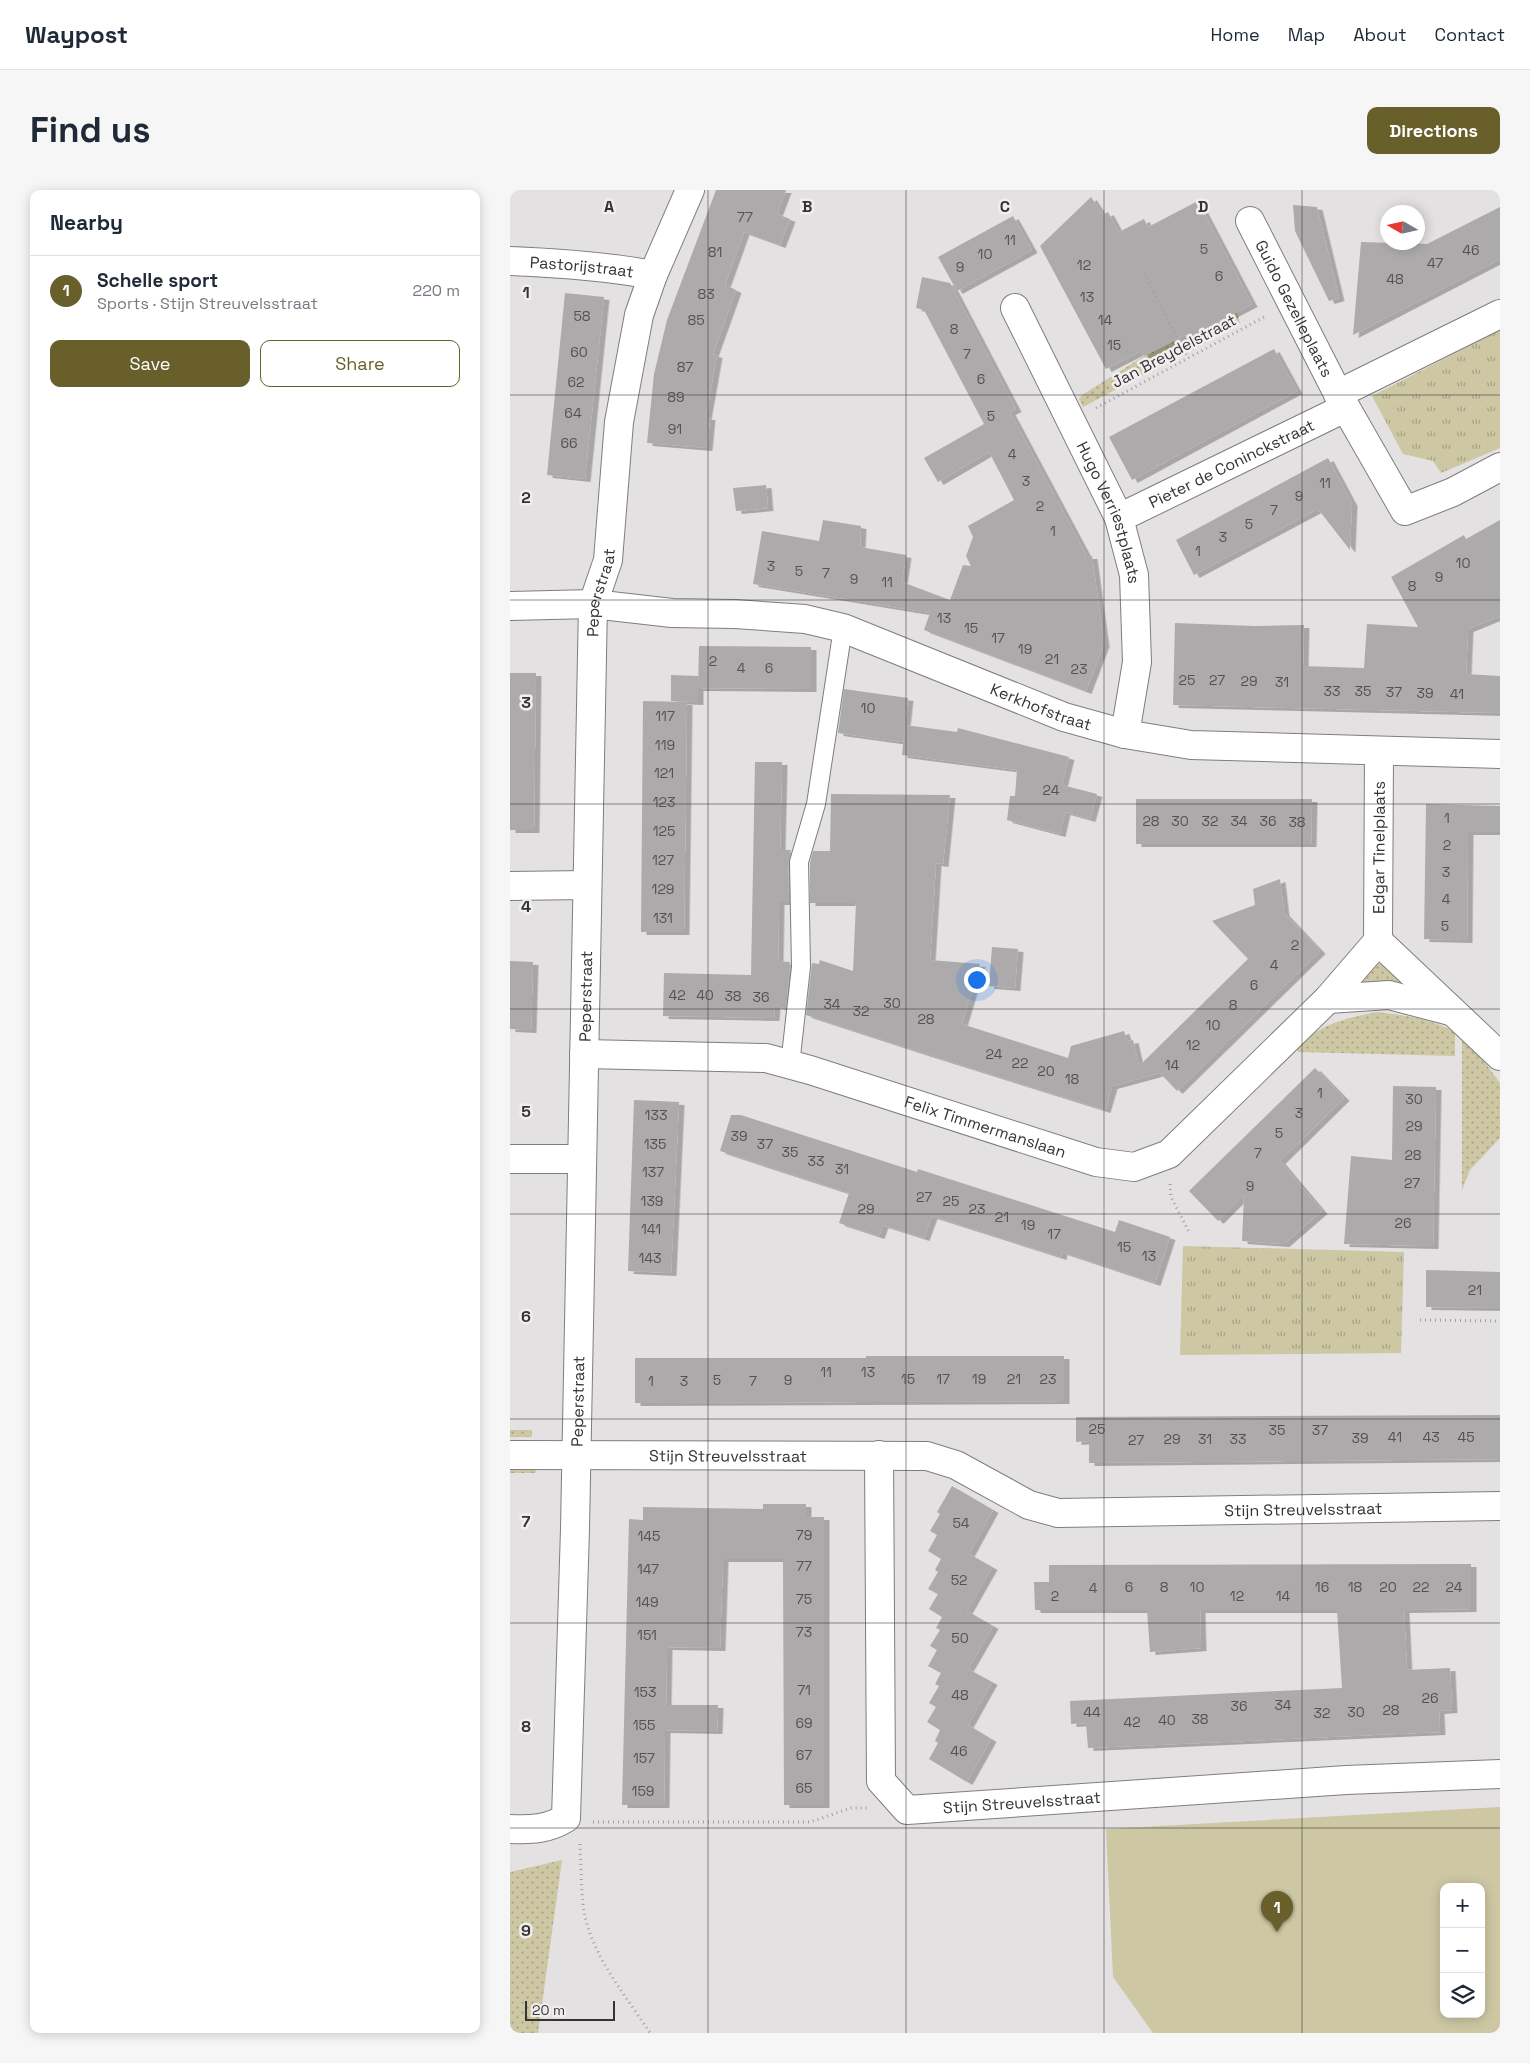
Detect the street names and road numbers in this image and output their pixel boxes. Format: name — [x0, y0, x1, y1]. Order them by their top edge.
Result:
street label: Guido Gezelleplaats — [1251, 236, 1338, 380]
street label: Pastorijstraat — [529, 251, 635, 282]
street label: Jan Breydelstraat — [1108, 309, 1240, 393]
street label: Pieter de Coninckstraat — [1145, 414, 1318, 513]
street label: Hugo Verriestplaats — [1072, 438, 1145, 584]
street label: Peperstraat — [582, 547, 619, 637]
street label: Kerkhofstraat — [987, 678, 1094, 735]
street label: Edgar Tinelplaats — [1368, 781, 1389, 914]
street label: Peperstraat — [574, 951, 597, 1042]
street label: Felix Timmermanslaan — [902, 1091, 1069, 1162]
street label: Peperstraat — [566, 1355, 589, 1447]
street label: Stijn Streuvelsstraat — [649, 1445, 807, 1466]
street label: Stijn Streuvelsstraat — [1224, 1497, 1382, 1521]
street label: Stijn Streuvelsstraat — [942, 1786, 1101, 1818]

